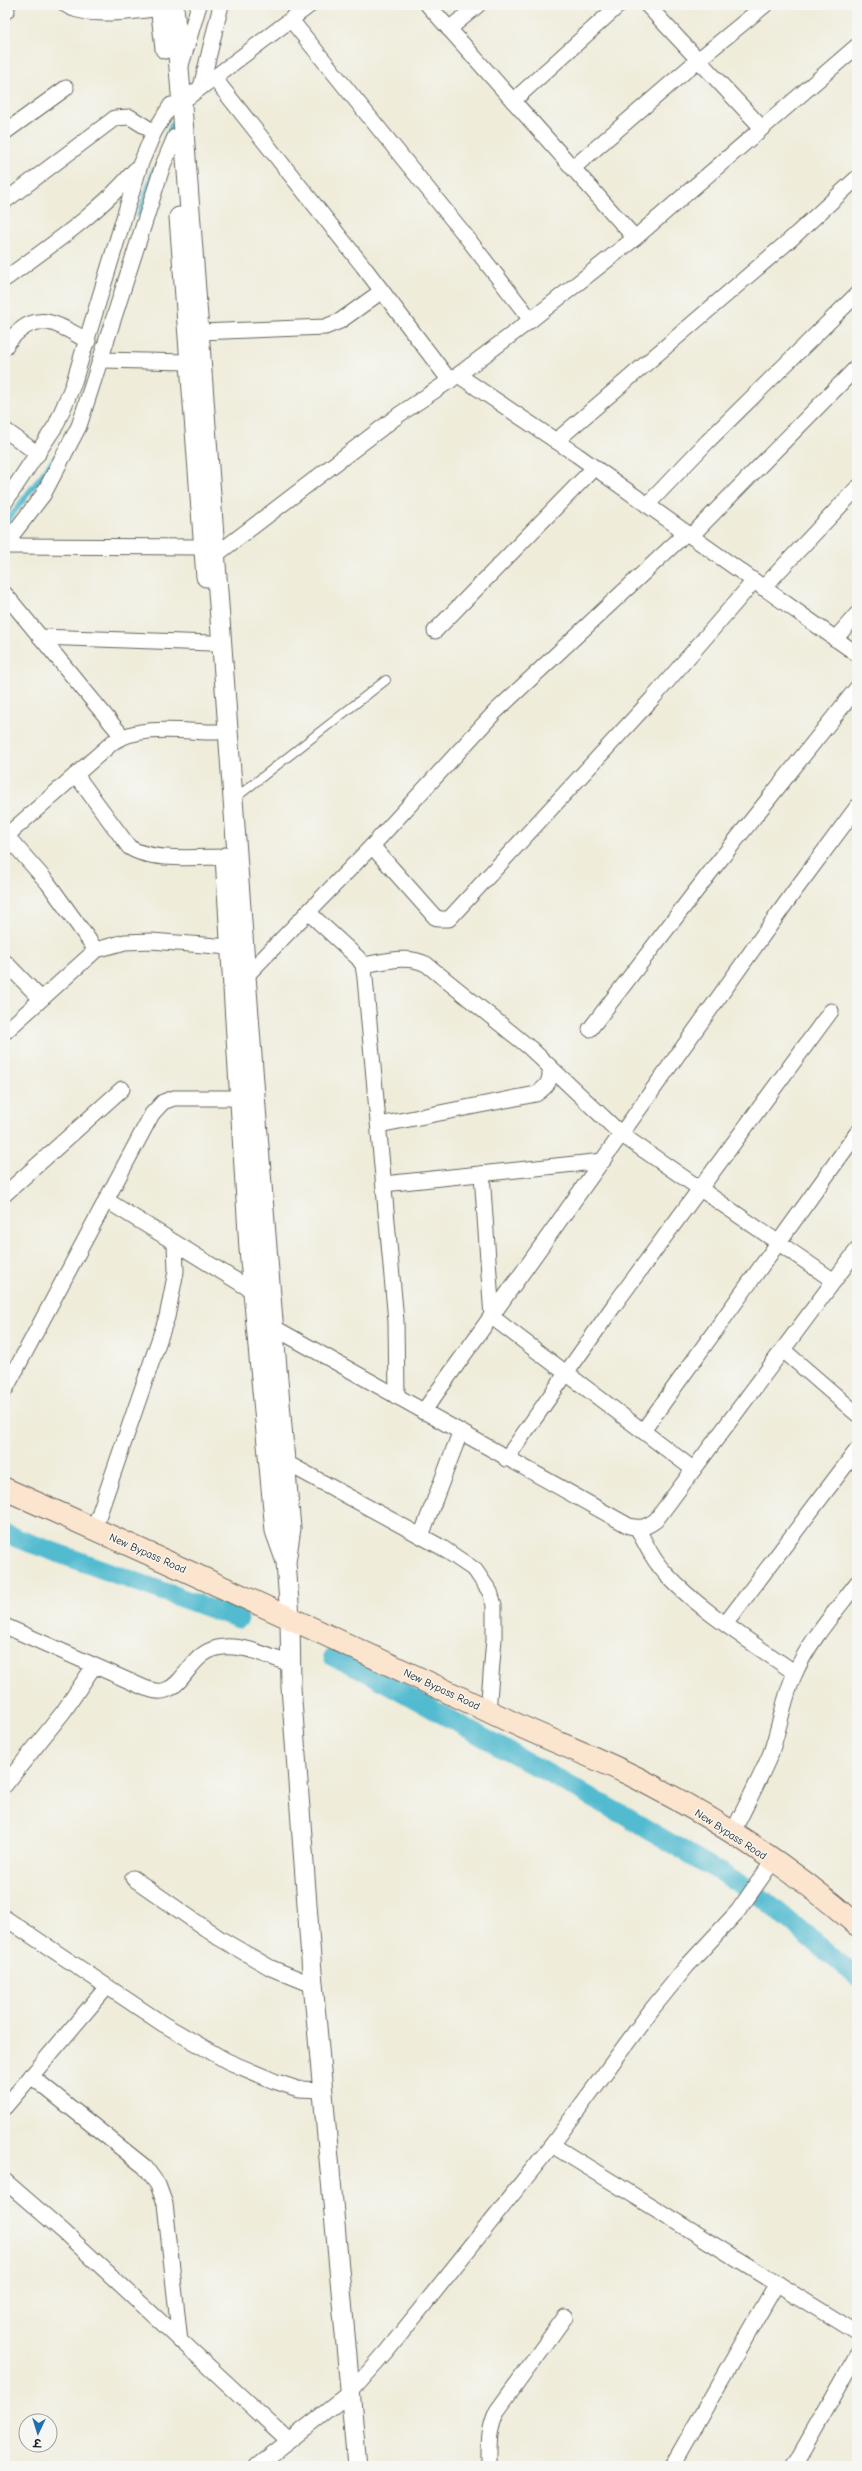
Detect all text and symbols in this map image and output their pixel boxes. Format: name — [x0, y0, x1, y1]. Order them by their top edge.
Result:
street label: New Bypass Road — [107, 1531, 188, 1576]
street label: New Bypass Road — [402, 1666, 482, 1713]
street label: New Bypass Road — [692, 1806, 769, 1863]
north arrow — [18, 2413, 58, 2453]
text: उ — [32, 2436, 42, 2449]

